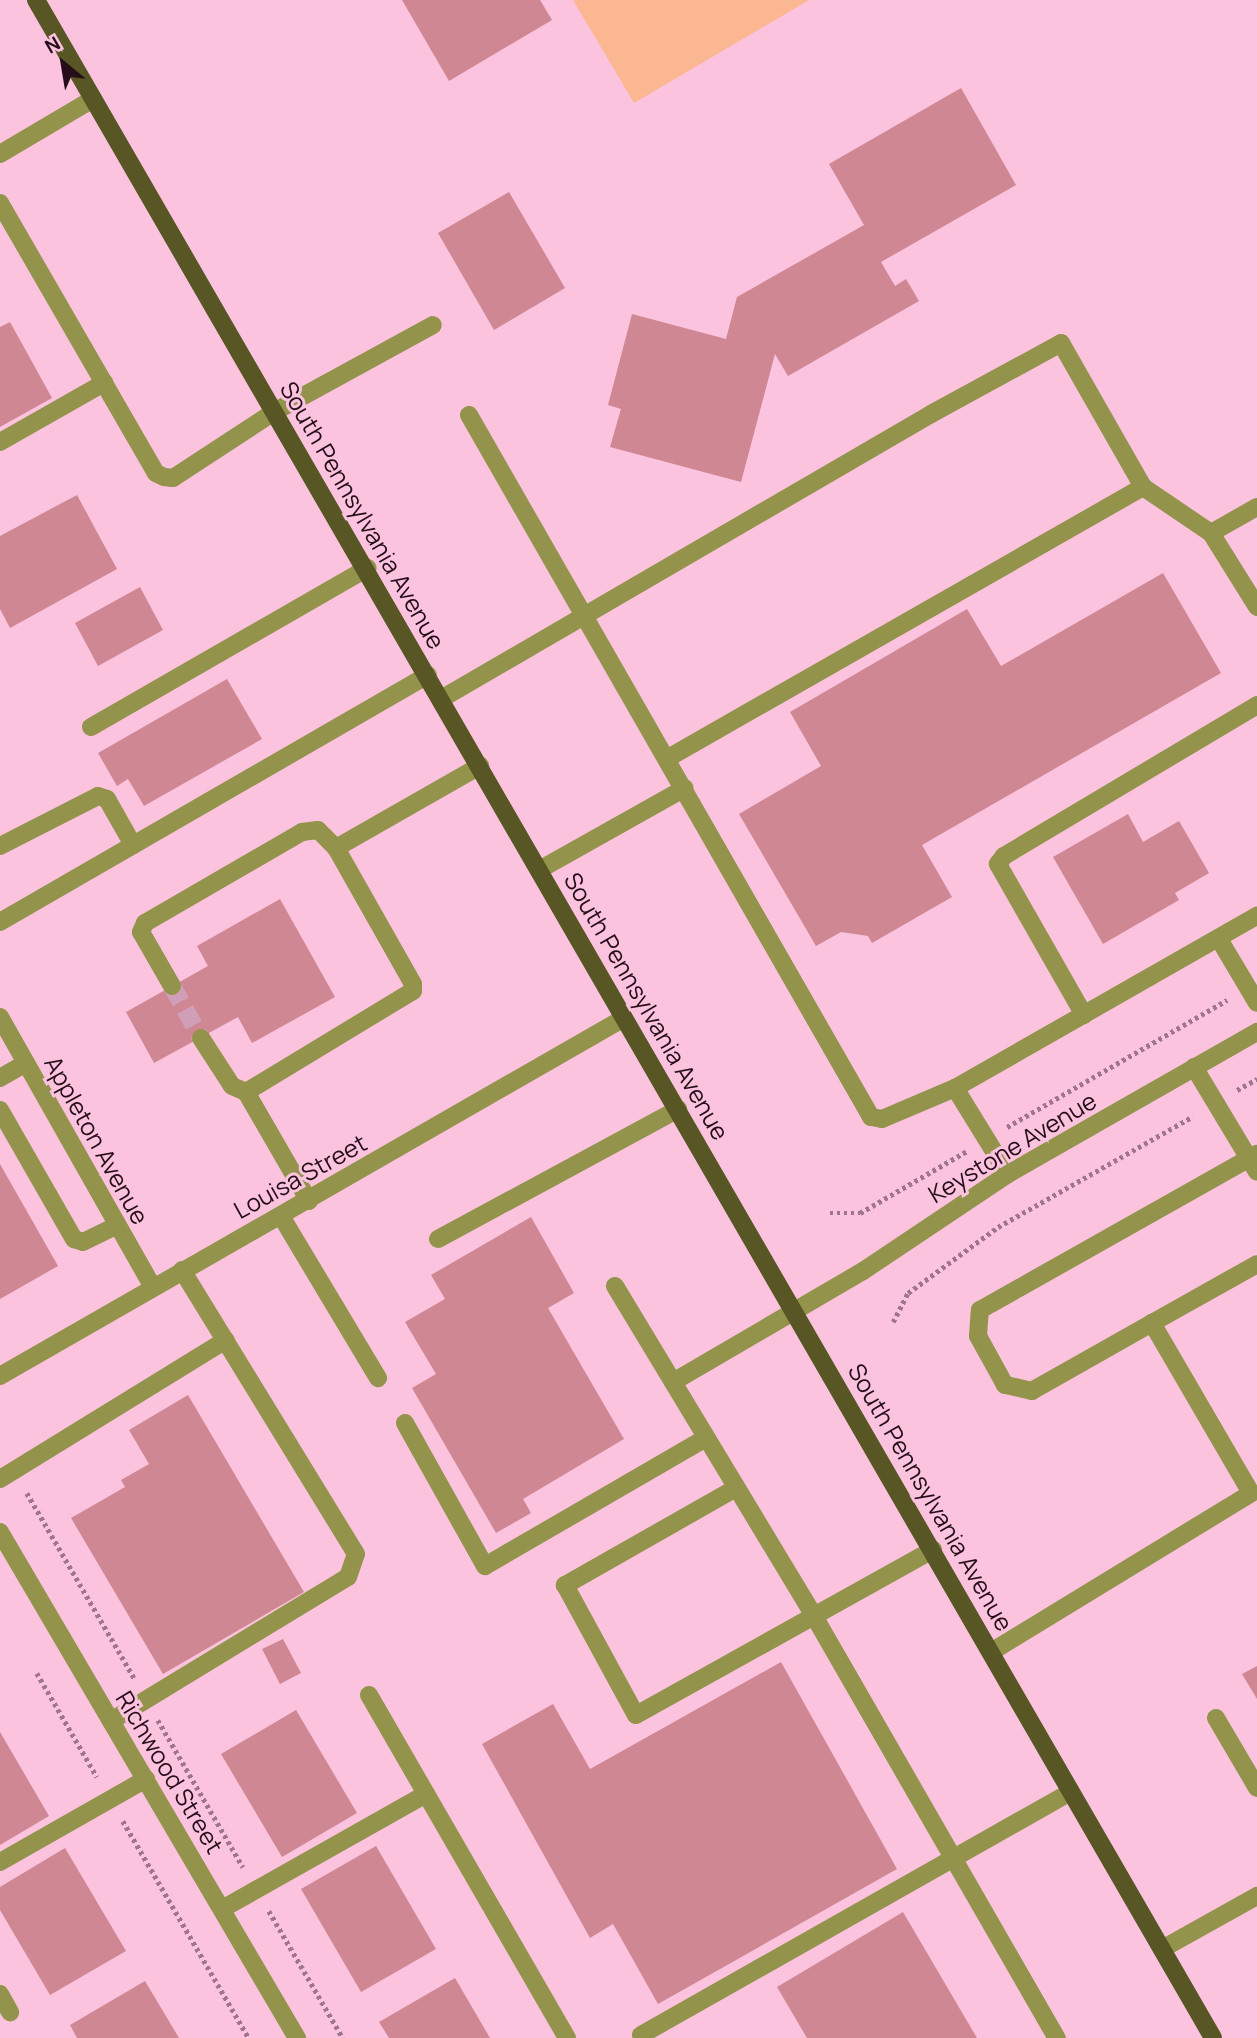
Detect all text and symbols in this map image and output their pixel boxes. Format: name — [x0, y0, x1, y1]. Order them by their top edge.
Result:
north arrow — [28, 28, 98, 98]
text: N — [40, 30, 65, 59]
street label: South Pennsylvania Avenue — [275, 376, 451, 654]
street label: South Pennsylvania Avenue — [559, 867, 735, 1145]
street label: Appleton Avenue — [39, 1051, 155, 1229]
street label: Keystone Avenue — [923, 1086, 1101, 1208]
street label: Louisa Street — [229, 1128, 371, 1224]
street label: South Pennsylvania Avenue — [843, 1358, 1019, 1636]
street label: Richwood Street — [110, 1686, 230, 1858]

